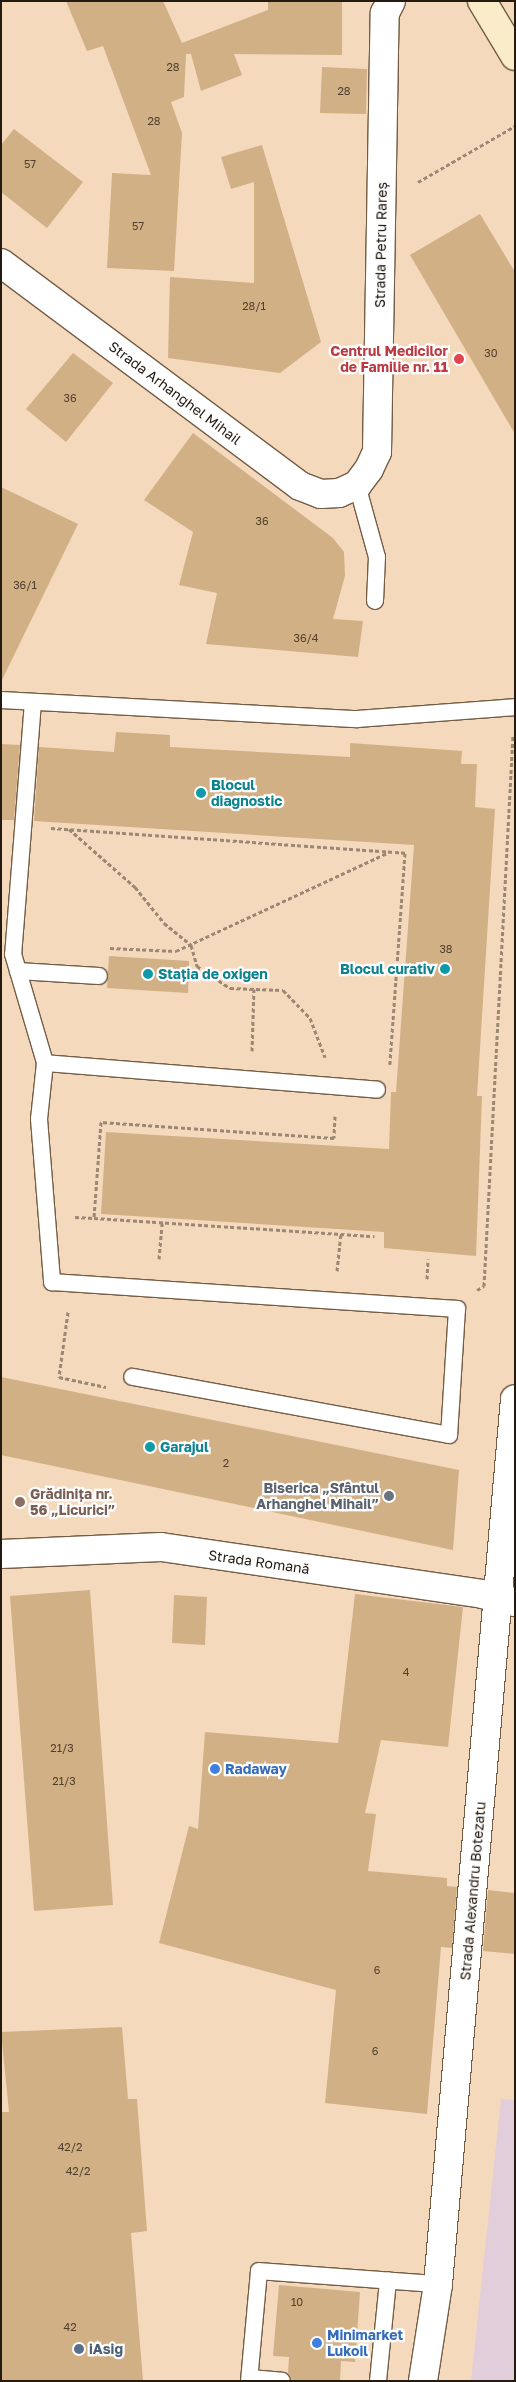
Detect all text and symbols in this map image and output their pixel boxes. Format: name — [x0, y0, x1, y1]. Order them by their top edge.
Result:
house number: 28 — [166, 60, 180, 74]
house number: 28 — [337, 84, 351, 98]
house number: 28 — [147, 114, 161, 128]
house number: 57 — [24, 157, 36, 171]
street label: Strada Petru Rareș — [372, 182, 390, 308]
house number: 57 — [132, 219, 144, 233]
house number: 28/1 — [242, 299, 266, 313]
street label: Strada Arhanghel Mihail — [106, 338, 244, 448]
place label: Centrul Medicilor de Familie nr. 11 — [330, 343, 448, 376]
house number: 30 — [484, 346, 498, 360]
marker: Centrul Medicilor de Familie nr. 11 — [452, 352, 466, 366]
house number: 36 — [63, 391, 77, 405]
house number: 36 — [255, 514, 269, 528]
house number: 36/1 — [13, 578, 37, 592]
house number: 36/4 — [293, 631, 319, 645]
place label: Blocul diagnostic — [211, 777, 282, 810]
marker: Blocul diagnostic — [195, 787, 207, 799]
house number: 38 — [439, 942, 453, 956]
place label: Blocul curativ — [340, 961, 435, 977]
marker: Blocul curativ — [439, 963, 451, 975]
place label: Stația de oxigen — [158, 966, 268, 982]
marker: Stația de oxigen — [142, 968, 154, 980]
place label: Garajul — [160, 1439, 209, 1455]
marker: Garajul — [144, 1441, 156, 1453]
house number: 2 — [223, 1456, 229, 1470]
place label: Biserica „Sfântul Arhanghel Mihail” — [256, 1480, 379, 1512]
place label: Grădinița nr. 56 „Licurici” — [30, 1486, 115, 1518]
marker: Biserica „Sfântul Arhanghel Mihail” — [383, 1490, 395, 1502]
marker: Grădinița nr. 56 „Licurici” — [14, 1496, 26, 1508]
street label: Strada Romană — [207, 1547, 311, 1577]
house number: 4 — [403, 1665, 409, 1679]
house number: 21/3 — [50, 1741, 74, 1755]
place label: Radaway — [225, 1761, 287, 1777]
marker: Radaway — [209, 1763, 221, 1775]
house number: 21/3 — [52, 1774, 76, 1788]
street label: Strada Alexandru Botezatu — [457, 1801, 489, 1981]
house number: 6 — [374, 1963, 380, 1977]
house number: 6 — [372, 2044, 378, 2058]
house number: 42/2 — [58, 2140, 82, 2154]
house number: 42/2 — [66, 2164, 90, 2178]
house number: 10 — [291, 2295, 303, 2309]
house number: 42 — [63, 2320, 77, 2334]
place label: Minimarket Lukoil — [327, 2327, 403, 2360]
marker: Minimarket Lukoil — [311, 2337, 323, 2349]
place label: iAsig — [89, 2341, 123, 2357]
marker: iAsig — [73, 2343, 85, 2355]

